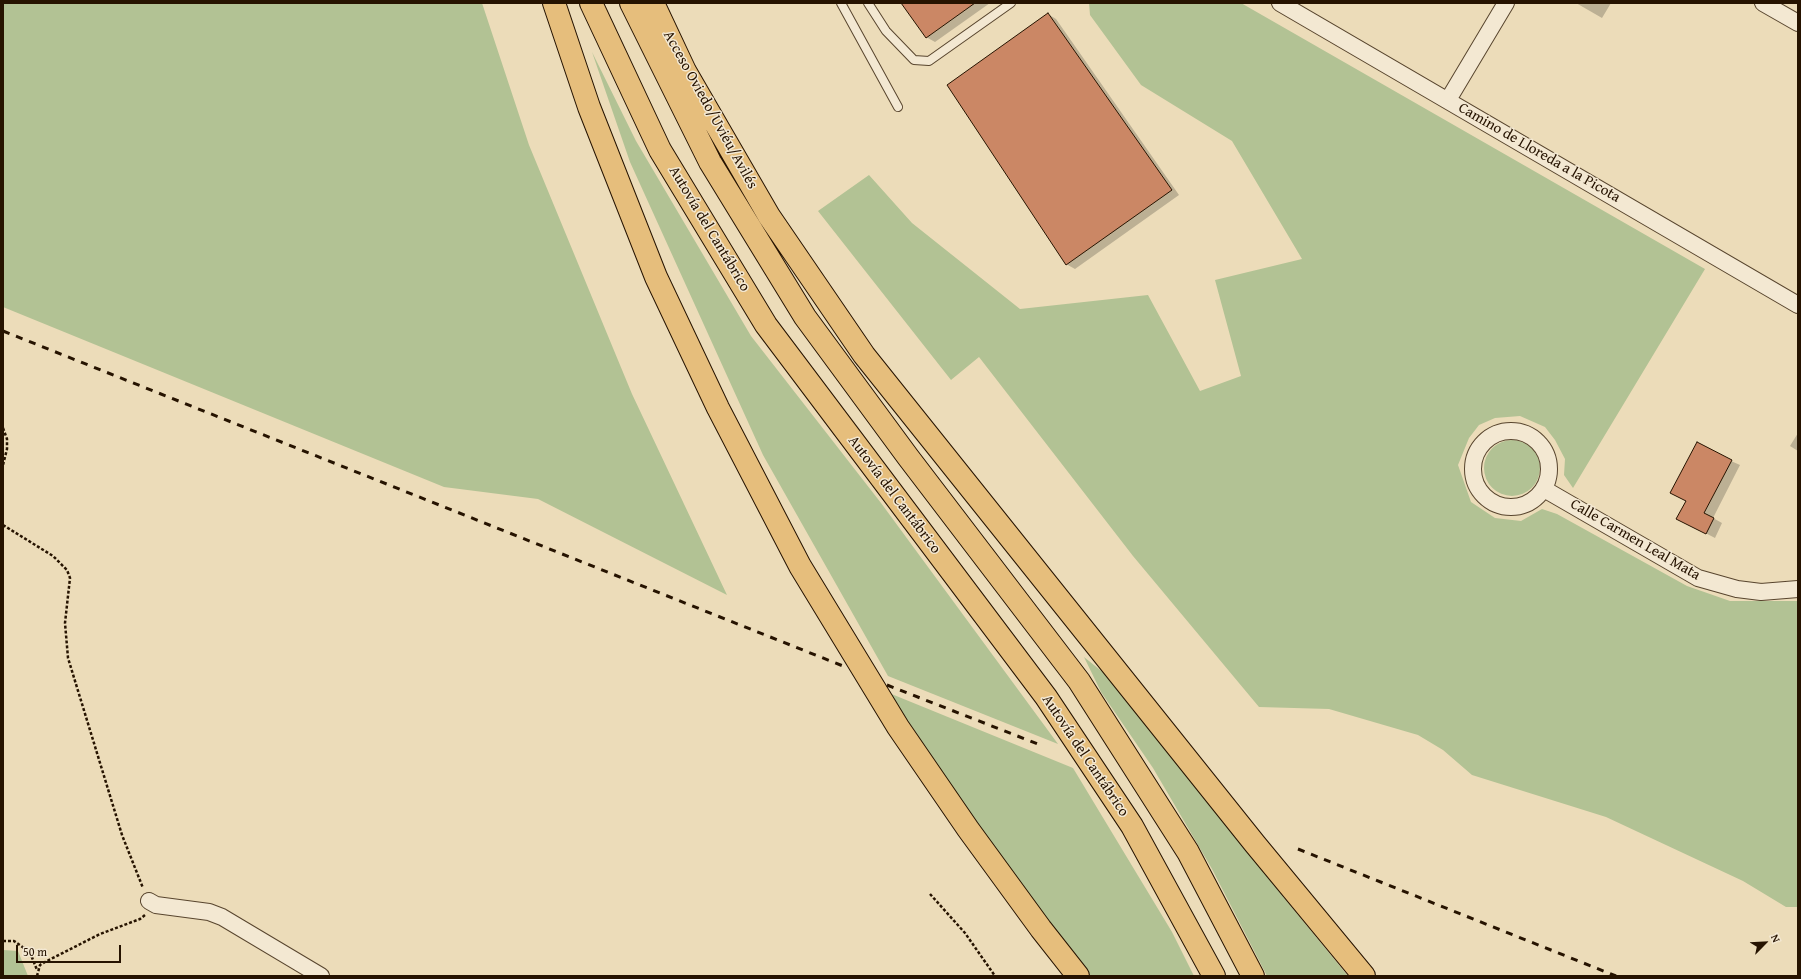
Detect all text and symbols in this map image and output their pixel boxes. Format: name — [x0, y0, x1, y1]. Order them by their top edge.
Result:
street label: Acceso Oviedo/Uviéu/Avilés — [659, 28, 761, 192]
street label: Camino de Lloreda a la Picota — [1455, 99, 1623, 207]
street label: Autovía del Cantábrico — [664, 163, 754, 295]
street label: Autovía del Cantábrico — [844, 432, 944, 558]
street label: Calle Carmen Leal Mata — [1567, 495, 1703, 585]
street label: Autovía del Cantábrico — [1038, 692, 1132, 820]
north arrow — [1745, 923, 1785, 963]
text: N — [1767, 931, 1785, 945]
scale bar — [18, 937, 123, 963]
text: 50 m — [23, 943, 47, 960]

